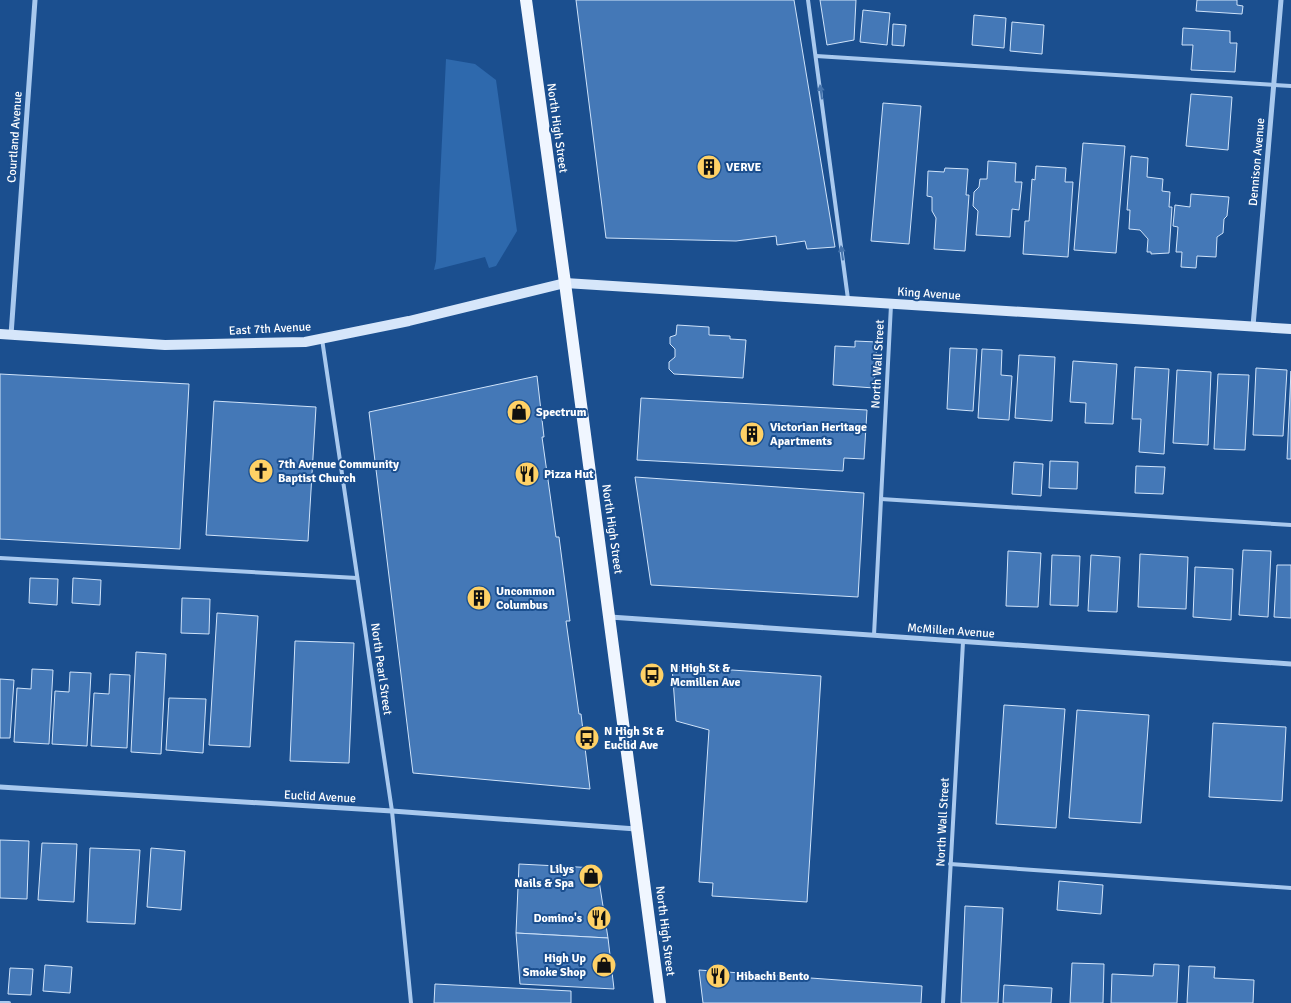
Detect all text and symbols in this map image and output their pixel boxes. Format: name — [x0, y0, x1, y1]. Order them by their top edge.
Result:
street label: North High Street — [543, 82, 571, 174]
one-way arrow — [816, 83, 824, 99]
street label: Courtland Avenue — [4, 91, 26, 183]
street label: Dennison Avenue — [1246, 117, 1268, 207]
building icon: VERVE — [696, 154, 722, 180]
place label: VERVE — [726, 160, 762, 175]
one-way arrow — [838, 244, 846, 260]
street label: King Avenue — [897, 284, 961, 304]
street label: East 7th Avenue — [229, 319, 311, 339]
street label: North Wall Street — [868, 319, 888, 409]
shop icon: Spectrum — [506, 399, 532, 425]
place label: Spectrum — [536, 405, 587, 420]
place label: Victorian Heritage Apartments — [770, 420, 867, 449]
building icon: Victorian Heritage Apartments — [739, 421, 765, 447]
place label: 7th Avenue Community Baptist Church — [278, 457, 399, 486]
church icon: 7th Avenue Community Baptist Church — [248, 458, 274, 484]
restaurant icon: Pizza Hut — [514, 461, 540, 487]
place label: Pizza Hut — [544, 467, 594, 482]
street label: North High Street — [598, 483, 626, 575]
place label: Uncommon Columbus — [496, 584, 555, 613]
building icon: Uncommon Columbus — [466, 585, 492, 611]
street label: McMillen Avenue — [907, 620, 995, 642]
street label: North Pearl Street — [367, 622, 395, 716]
place label: N High St & Mcmillen Ave — [670, 661, 740, 690]
bus stop icon: N High St & Mcmillen Ave — [639, 662, 665, 688]
place label: N High St & Euclid Ave — [604, 724, 664, 753]
bus stop icon: N High St & Euclid Ave — [574, 725, 600, 751]
street label: North Wall Street — [933, 777, 953, 867]
street label: Euclid Avenue — [284, 788, 356, 806]
place label: Lilys Nails & Spa — [514, 862, 575, 891]
shop icon: Lilys Nails & Spa — [578, 863, 604, 889]
street label: North High Street — [652, 885, 678, 977]
restaurant icon: Domino's — [586, 905, 612, 931]
place label: Domino's — [534, 911, 583, 926]
place label: High Up Smoke Shop — [523, 951, 587, 980]
shop icon: High Up Smoke Shop — [591, 952, 617, 978]
restaurant icon: Hibachi Bento — [705, 963, 731, 989]
place label: Hibachi Bento — [736, 969, 809, 984]

